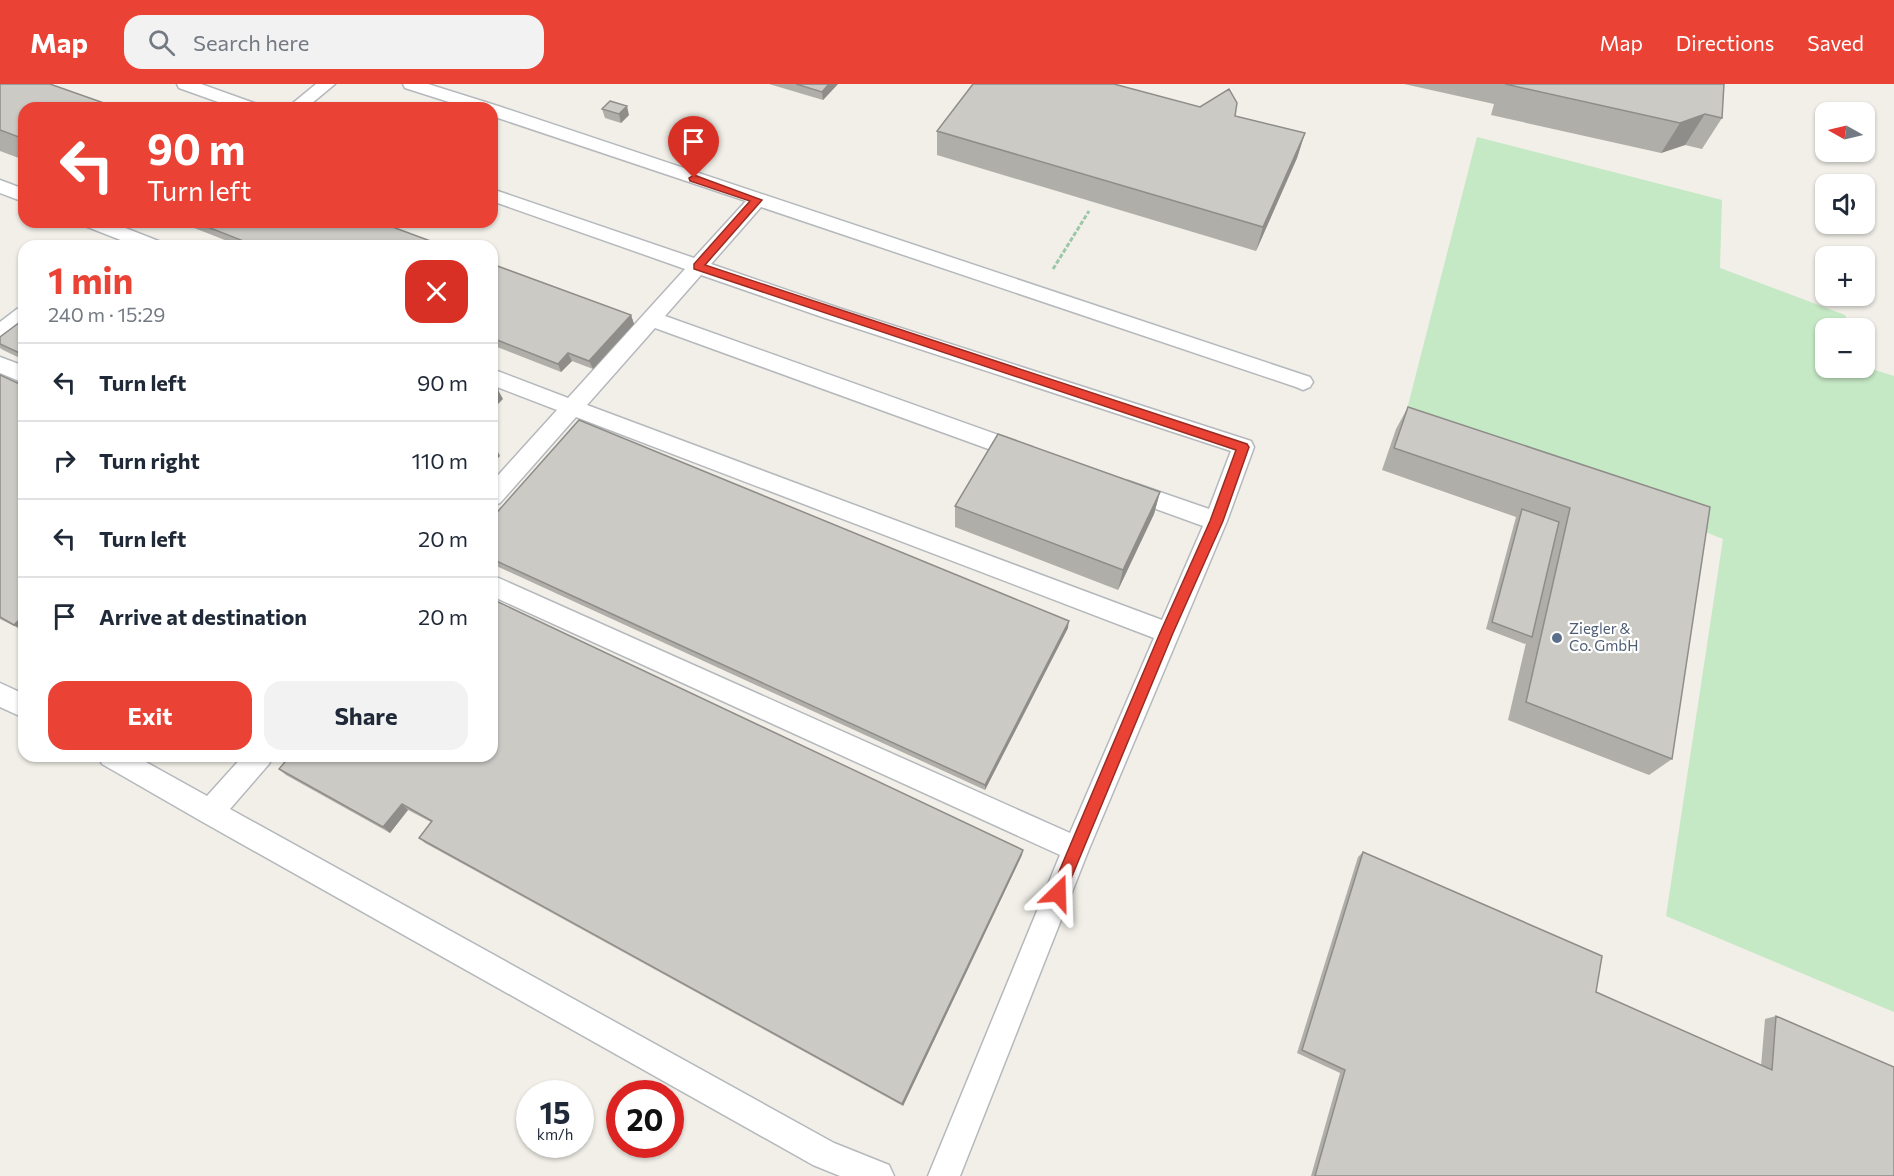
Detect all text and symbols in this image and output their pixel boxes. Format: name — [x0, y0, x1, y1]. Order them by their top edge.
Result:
search box — [124, 15, 544, 69]
text: Map — [30, 25, 88, 59]
icon: search — [145, 26, 178, 59]
text: Search here — [193, 29, 309, 56]
text: Map — [1600, 30, 1643, 55]
text: Directions — [1676, 30, 1774, 55]
text: Saved — [1807, 30, 1864, 55]
north arrow — [1815, 102, 1875, 162]
map controls — [1815, 102, 1875, 378]
pin — [668, 116, 719, 178]
text: 90 m — [147, 122, 246, 174]
icon: arrive — [677, 125, 710, 158]
icon: left — [48, 126, 126, 204]
text: Turn left — [147, 174, 251, 207]
button: sound — [1815, 174, 1875, 234]
button: + — [1815, 246, 1875, 306]
text: 1 min — [48, 257, 133, 301]
button: close — [405, 260, 468, 323]
text: 240 m · 15:29 — [48, 302, 165, 326]
button: − — [1815, 318, 1875, 378]
icon: left — [48, 366, 81, 399]
text: Turn left — [99, 369, 186, 396]
text: 90 m — [417, 369, 468, 396]
icon: right — [48, 444, 81, 477]
text: Turn right — [99, 447, 200, 474]
text: 110 m — [411, 447, 468, 474]
icon: left — [48, 522, 81, 555]
text: Turn left — [99, 525, 186, 552]
text: 20 m — [418, 525, 468, 552]
icon: arrive — [48, 600, 81, 633]
text: Arrive at destination — [99, 603, 307, 630]
text: 20 m — [418, 603, 468, 630]
place label: Ziegler & Co. GmbH — [1569, 619, 1638, 654]
marker: Ziegler & Co. GmbH — [1550, 631, 1564, 645]
button: Exit — [48, 681, 252, 750]
button: Share — [264, 681, 468, 750]
position arrow — [1026, 861, 1090, 925]
speed limit sign: 20 — [606, 1080, 684, 1158]
text: 15 — [539, 1093, 571, 1130]
text: km/h — [537, 1125, 573, 1143]

